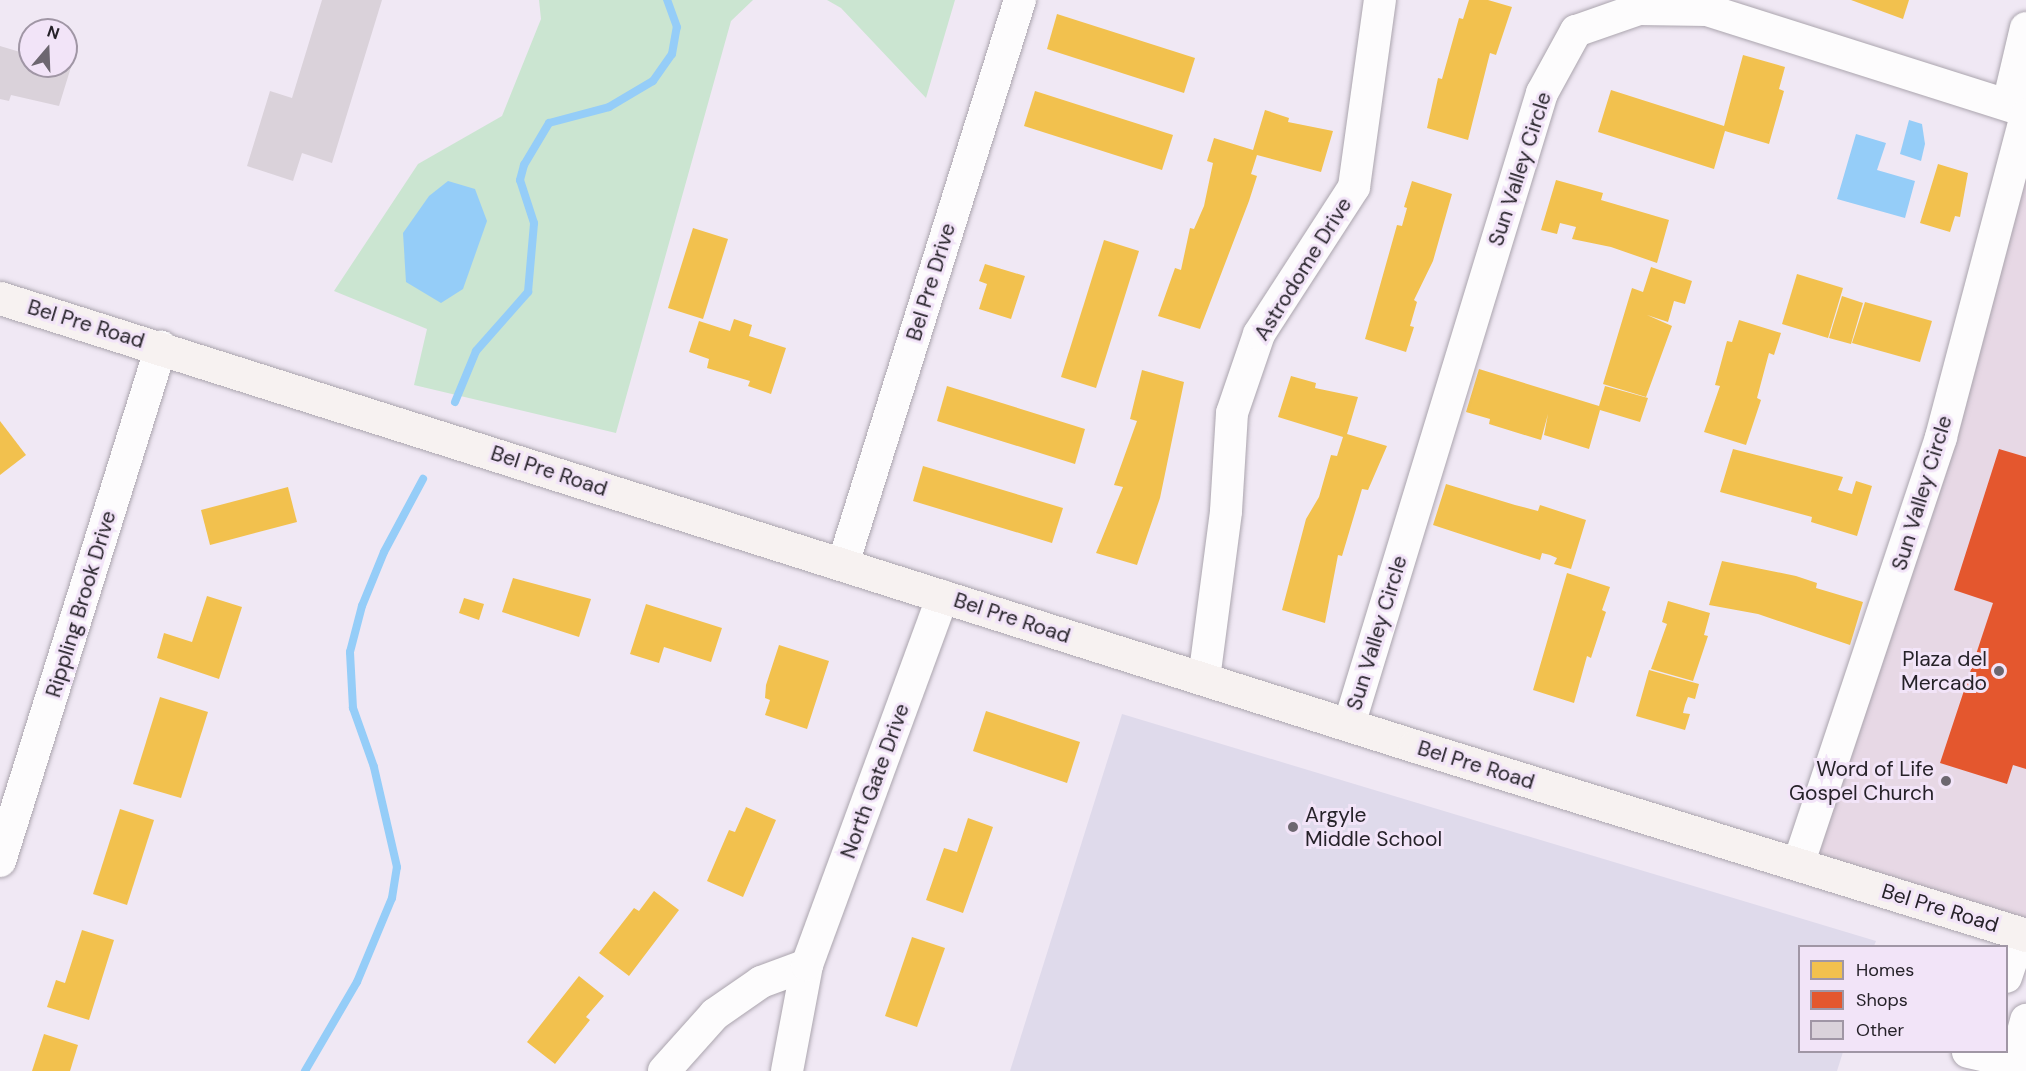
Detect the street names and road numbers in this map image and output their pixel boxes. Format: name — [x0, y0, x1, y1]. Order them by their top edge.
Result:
street label: Sun Valley Circle — [1483, 89, 1557, 249]
street label: Astrodome Drive — [1249, 193, 1357, 345]
street label: Bel Pre Drive — [901, 220, 961, 344]
street label: Bel Pre Road — [25, 294, 147, 354]
street label: Sun Valley Circle — [1887, 413, 1957, 573]
street label: Bel Pre Road — [488, 440, 610, 502]
street label: Rippling Brook Drive — [41, 508, 121, 700]
street label: Sun Valley Circle — [1342, 553, 1412, 713]
street label: Bel Pre Road — [951, 587, 1073, 649]
street label: North Gate Drive — [835, 700, 915, 862]
street label: Bel Pre Road — [1415, 735, 1537, 795]
street label: Bel Pre Road — [1879, 878, 2001, 938]

